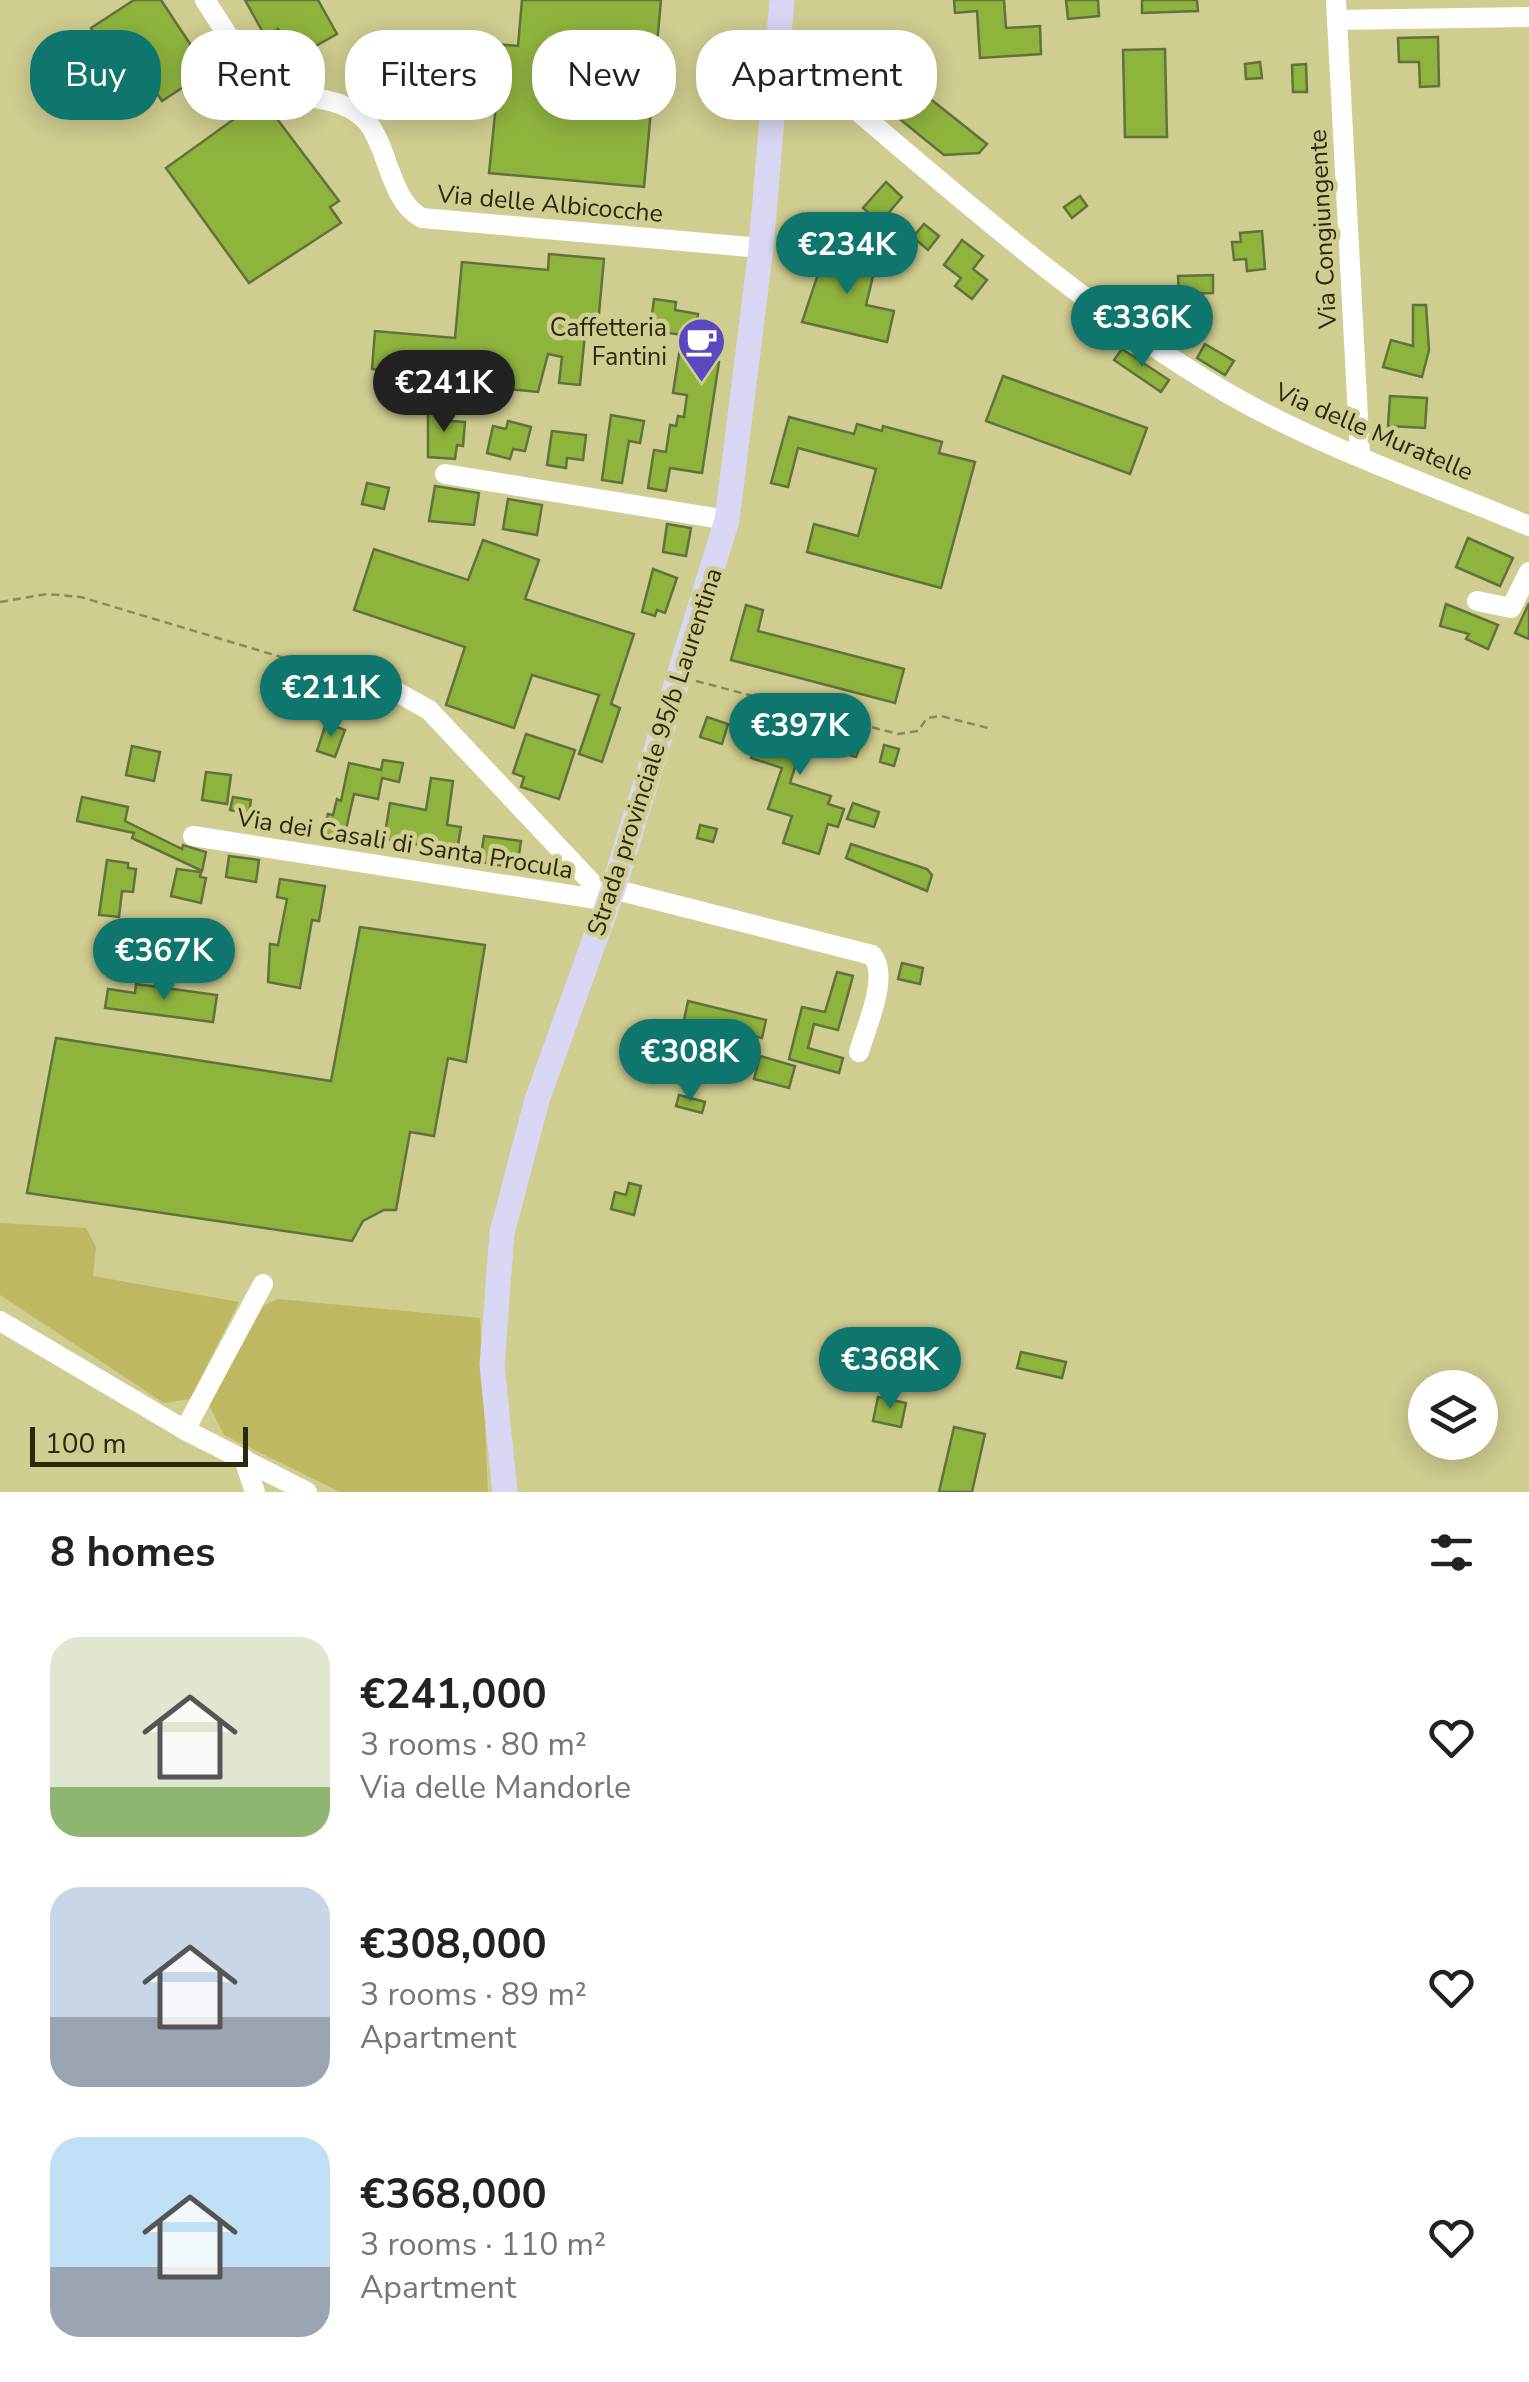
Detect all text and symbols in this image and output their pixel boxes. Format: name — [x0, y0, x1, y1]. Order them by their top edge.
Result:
chip: Buy — [30, 30, 161, 120]
chip: Rent — [181, 30, 325, 120]
chip: Filters — [345, 30, 512, 120]
chip: New — [532, 30, 676, 120]
chip: Apartment — [696, 30, 937, 120]
street label: Via Congiungente — [1301, 128, 1345, 331]
street label: Via delle Albicocche — [435, 177, 664, 231]
pin: €234K — [777, 212, 917, 297]
text: €234K — [798, 223, 896, 266]
pin: €336K — [1072, 285, 1212, 370]
text: €336K — [1093, 296, 1191, 339]
place label: Caffetteria Fantini — [550, 311, 667, 374]
cafe icon: Caffetteria Fantini — [676, 316, 728, 384]
pin: €241K — [374, 350, 514, 435]
text: €241K — [395, 361, 493, 404]
street label: Via delle Muratelle — [1269, 374, 1478, 489]
street label: Strada provinciale 95/b Laurentina — [579, 564, 731, 940]
pin: €211K — [261, 655, 401, 740]
text: €211K — [282, 666, 380, 709]
pin: €397K — [730, 693, 870, 778]
text: €397K — [751, 704, 849, 747]
street label: Via dei Casali di Santa Procula — [233, 800, 576, 887]
pin: €367K — [94, 918, 234, 1003]
text: €367K — [115, 929, 213, 972]
pin: €308K — [620, 1019, 760, 1104]
text: €308K — [641, 1030, 739, 1073]
pin: €368K — [820, 1327, 960, 1412]
text: €368K — [841, 1338, 939, 1381]
map controls — [1408, 1370, 1498, 1460]
button: layers — [1408, 1370, 1498, 1460]
scale bar — [30, 1422, 248, 1466]
text: 100 m — [45, 1425, 127, 1463]
text: 8 homes — [50, 1524, 215, 1581]
icon: filters — [1424, 1525, 1479, 1580]
text: €241,000 — [360, 1666, 547, 1723]
icon: home — [130, 1677, 250, 1797]
icon: heart — [1424, 1710, 1479, 1765]
text: 3 rooms · 80 m² — [360, 1723, 587, 1766]
text: Via delle Mandorle — [360, 1766, 631, 1809]
text: €308,000 — [360, 1916, 547, 1973]
icon: home — [130, 1927, 250, 2047]
icon: heart — [1424, 1960, 1479, 2015]
text: 3 rooms · 89 m² — [360, 1973, 587, 2016]
text: Apartment — [360, 2016, 516, 2059]
text: €368,000 — [360, 2166, 547, 2223]
icon: home — [130, 2177, 250, 2297]
icon: heart — [1424, 2210, 1479, 2265]
text: 3 rooms · 110 m² — [360, 2223, 606, 2266]
text: Apartment — [360, 2266, 516, 2309]

